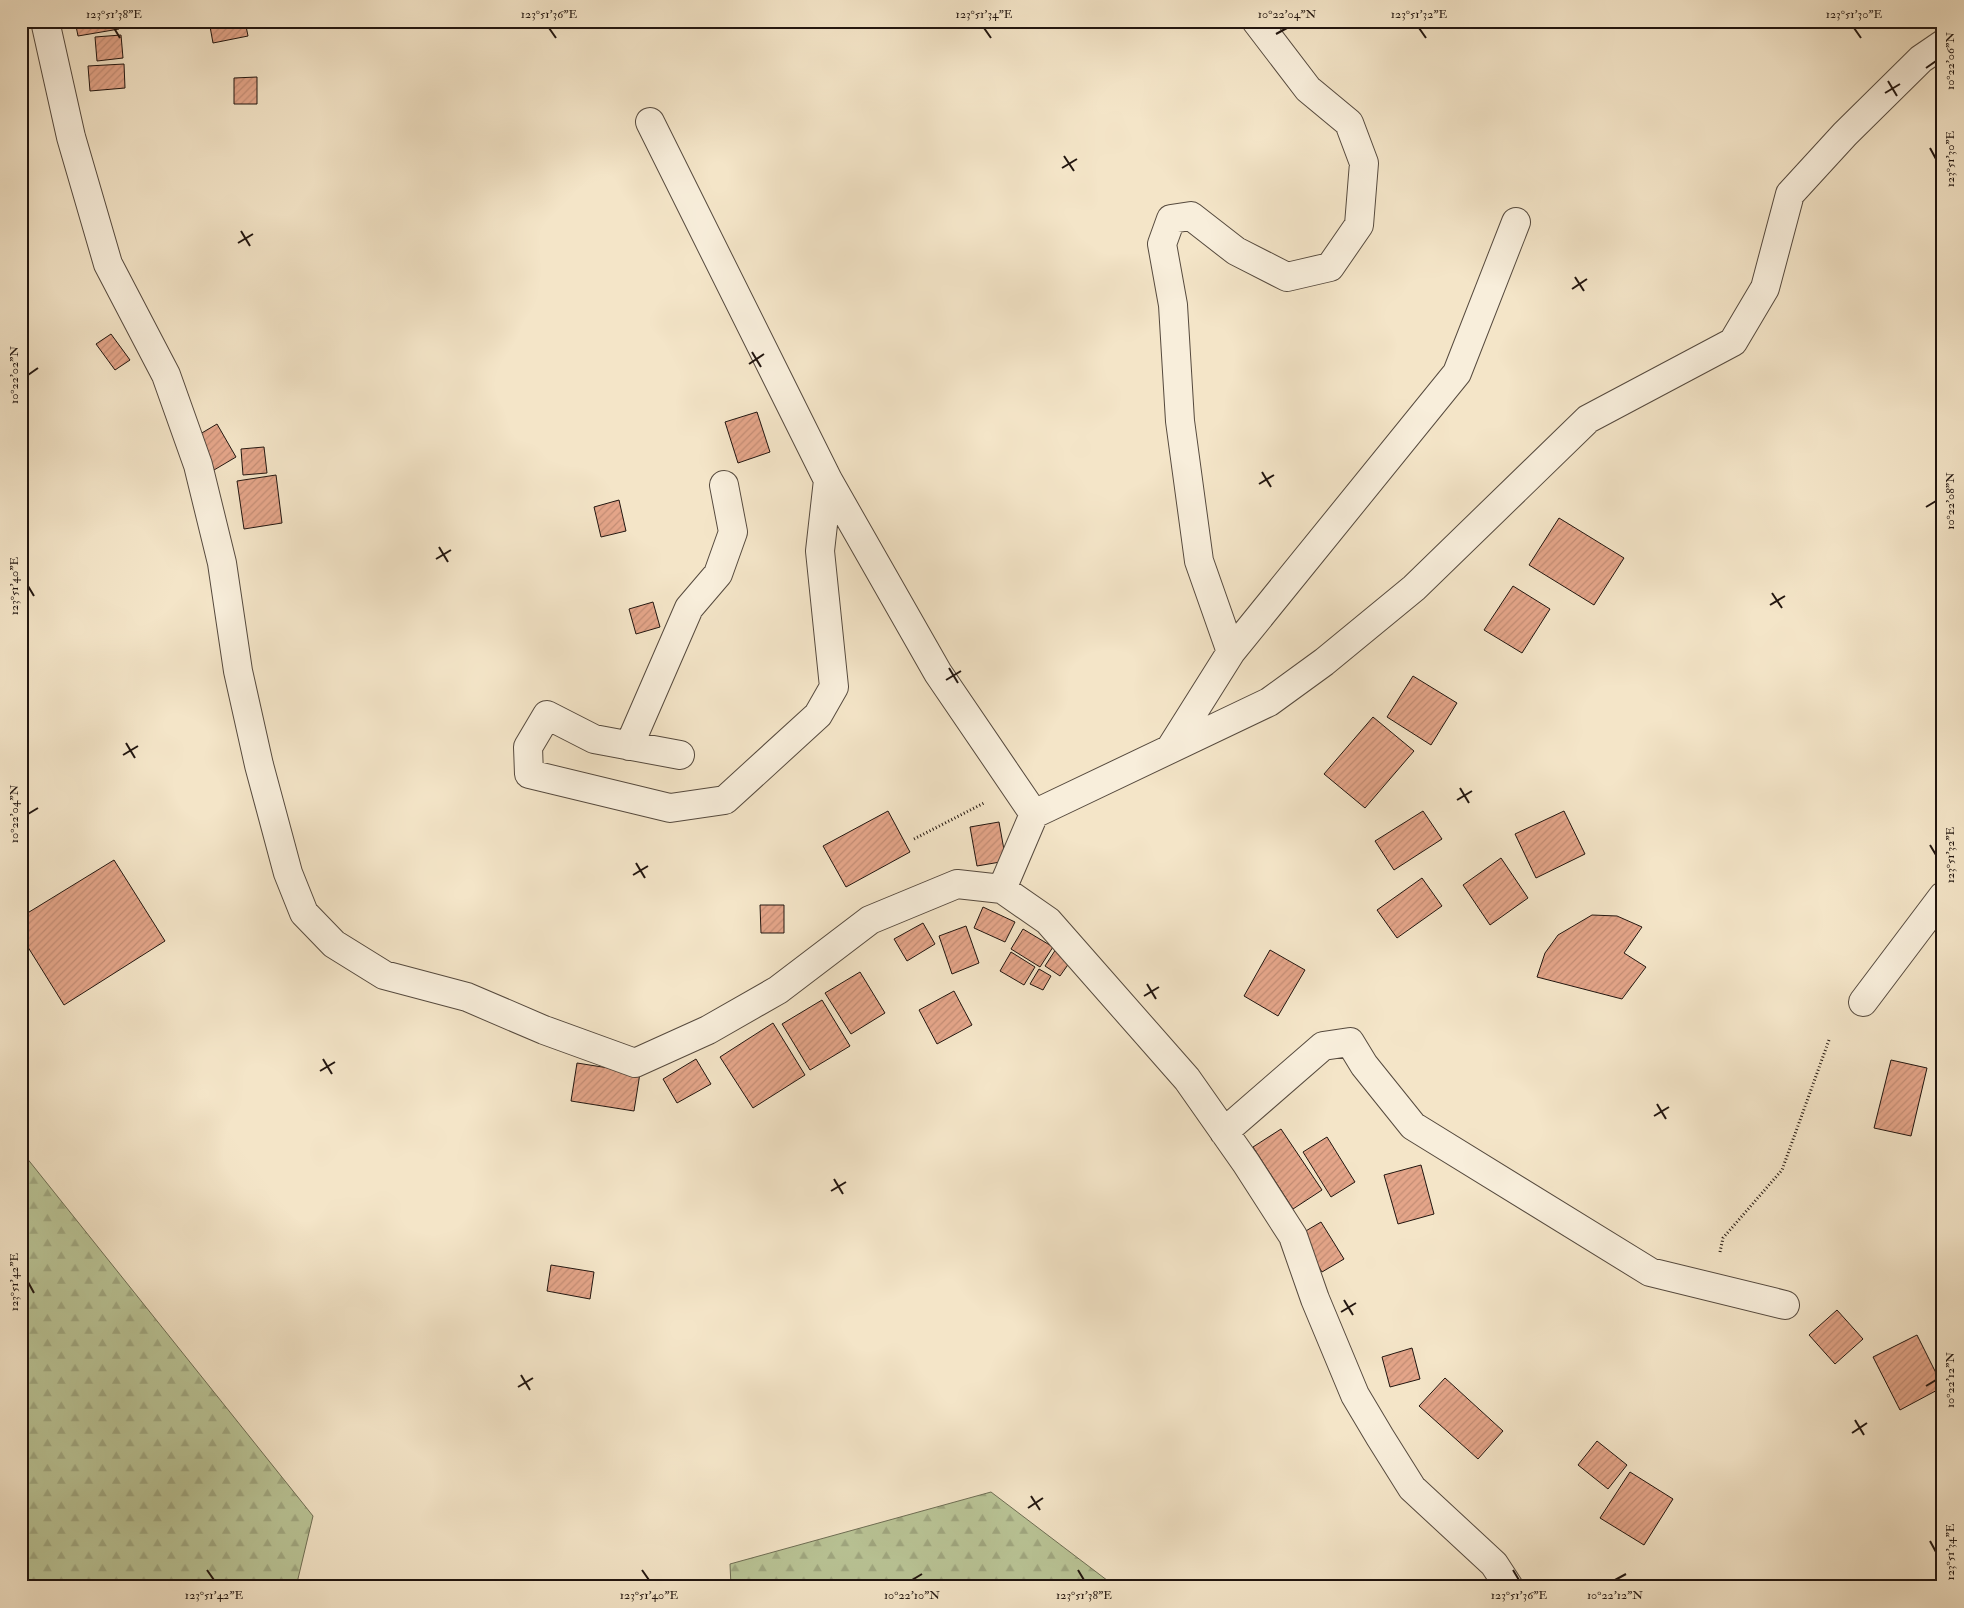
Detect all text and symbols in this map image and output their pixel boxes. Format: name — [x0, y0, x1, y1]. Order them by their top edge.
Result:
text: 123°51'38"E — [86, 7, 142, 22]
text: 123°51'36"E — [521, 7, 578, 22]
text: 123°51'34"E — [956, 7, 1013, 22]
text: 10°22'04"N — [1258, 7, 1316, 22]
text: 123°51'32"E — [1391, 7, 1448, 22]
text: 123°51'30"E — [1826, 7, 1883, 22]
text: 10°22'06"N — [1943, 32, 1958, 90]
text: 123°51'30"E — [1943, 130, 1958, 187]
text: 10°22'02"N — [7, 346, 22, 404]
text: 10°22'08"N — [1943, 472, 1958, 530]
text: 123°51'40"E — [7, 556, 22, 615]
text: 10°22'04"N — [7, 785, 22, 843]
text: 123°51'32"E — [1943, 826, 1958, 883]
text: 123°51'42"E — [7, 1253, 22, 1311]
text: 10°22'12"N — [1943, 1352, 1958, 1408]
text: 123°51'34"E — [1943, 1523, 1958, 1580]
text: 123°51'42"E — [185, 1588, 243, 1603]
text: 123°51'40"E — [620, 1588, 679, 1603]
text: 10°22'10"N — [884, 1588, 940, 1603]
text: 123°51'38"E — [1056, 1588, 1112, 1603]
text: 123°51'36"E — [1491, 1588, 1548, 1603]
text: 10°22'12"N — [1587, 1588, 1643, 1603]

